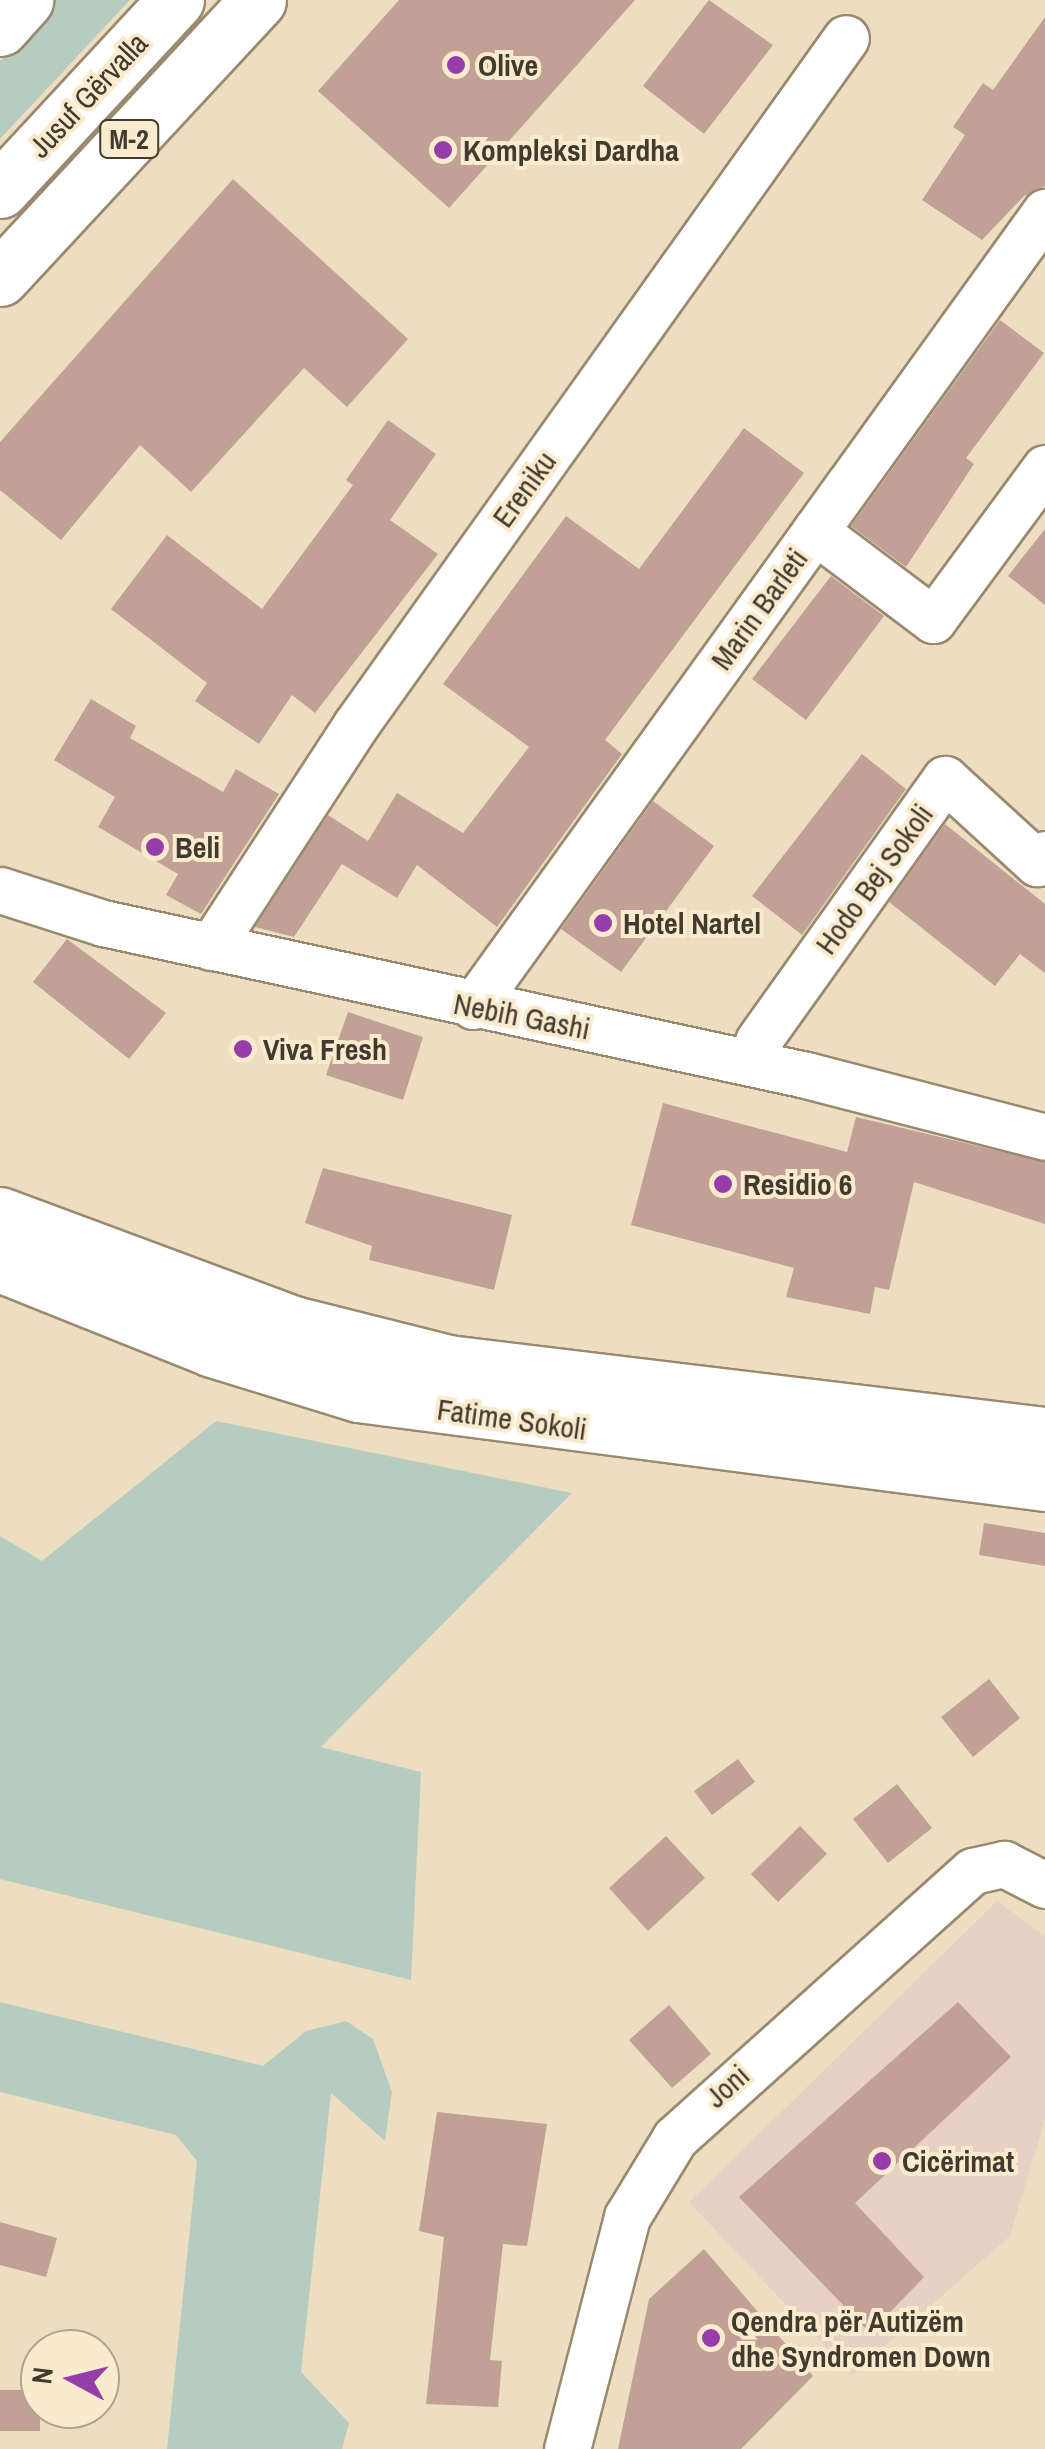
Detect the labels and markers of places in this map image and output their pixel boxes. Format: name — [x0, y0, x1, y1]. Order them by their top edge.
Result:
place label: Olive — [478, 47, 538, 83]
marker: Olive — [443, 52, 469, 78]
place label: Kompleksi Dardha — [463, 132, 679, 168]
marker: Kompleksi Dardha — [432, 139, 454, 161]
place label: Beli — [175, 829, 220, 865]
marker: Beli — [144, 836, 166, 858]
place label: Hotel Nartel — [623, 905, 761, 941]
marker: Hotel Nartel — [592, 912, 614, 934]
place label: Viva Fresh — [263, 1031, 387, 1067]
marker: Viva Fresh — [232, 1038, 254, 1060]
place label: Residio 6 — [743, 1166, 852, 1202]
marker: Residio 6 — [712, 1173, 734, 1195]
place label: Cicërimat — [902, 2143, 1014, 2179]
marker: Cicërimat — [871, 2150, 893, 2172]
place label: Qendra për Autizëm dhe Syndromen Down — [731, 2303, 991, 2374]
marker: Qendra për Autizëm dhe Syndromen Down — [700, 2327, 722, 2349]

